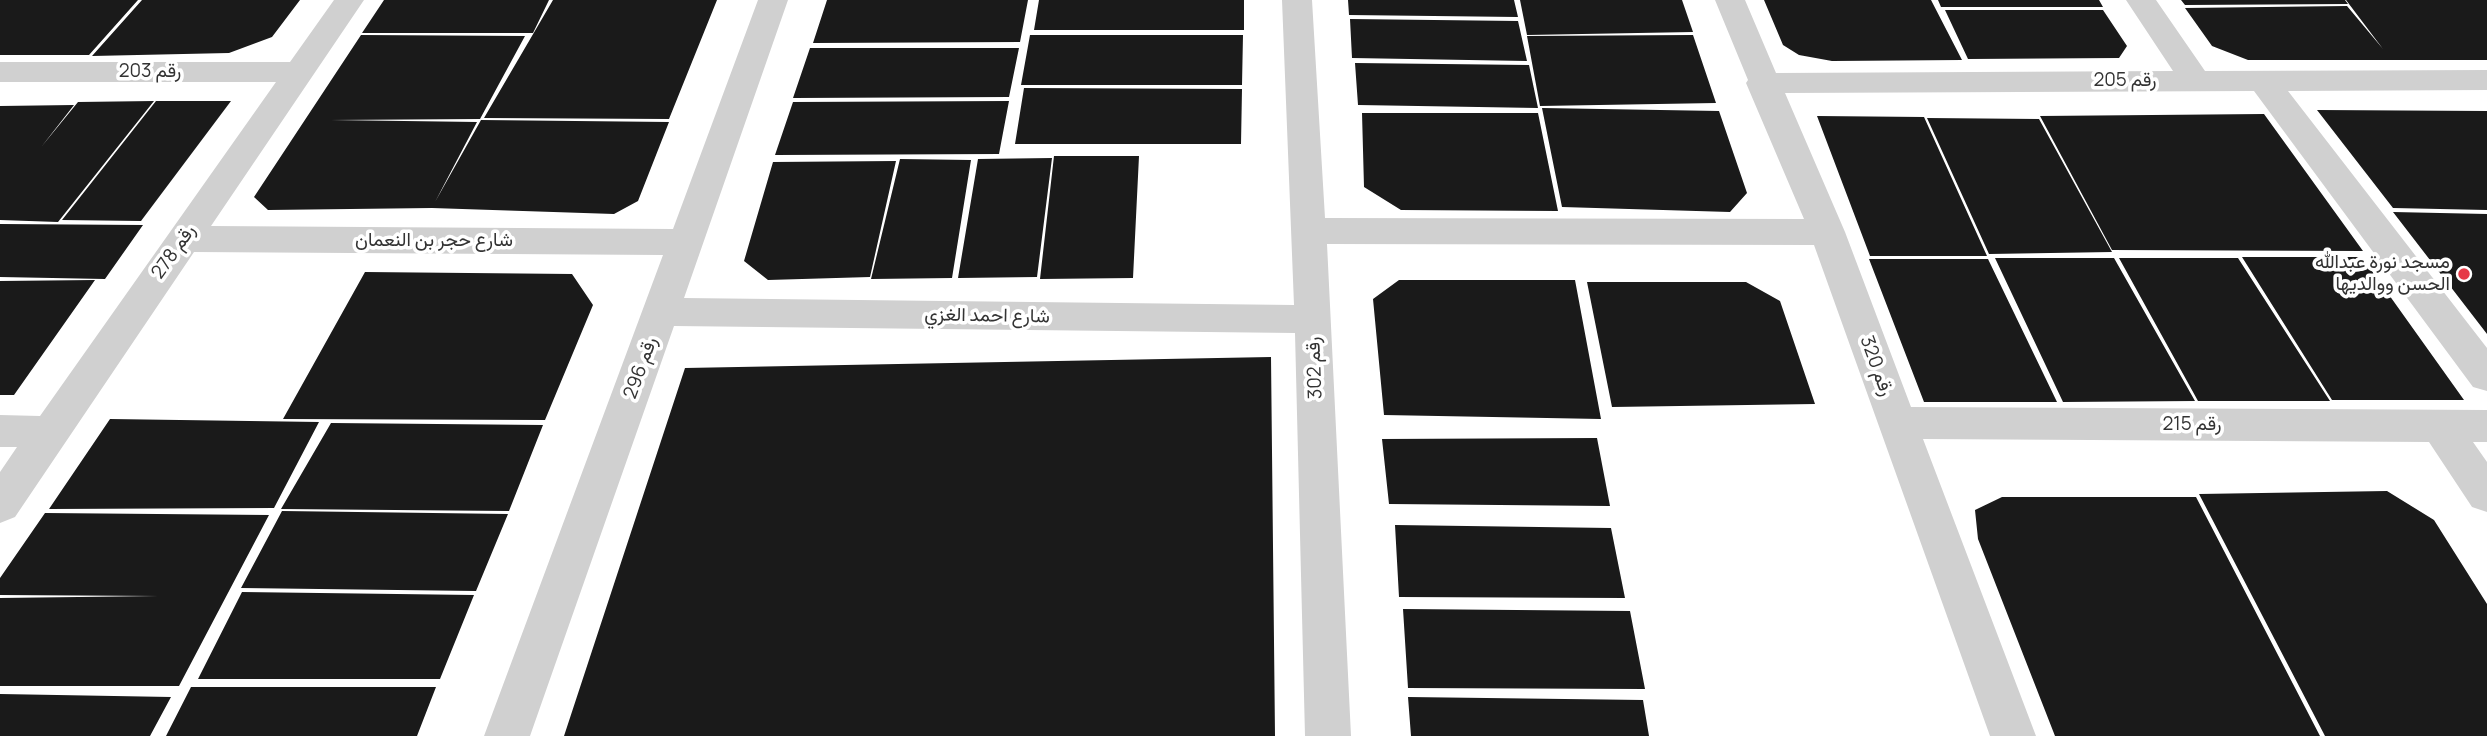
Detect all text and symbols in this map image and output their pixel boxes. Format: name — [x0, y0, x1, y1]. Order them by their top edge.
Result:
street label: رقم 203 — [119, 61, 181, 83]
street label: رقم 205 — [2093, 70, 2157, 92]
street label: رقم 278 — [147, 220, 201, 284]
street label: شارع حجر بن النعمان — [355, 230, 513, 252]
place label: مسجد نورة عبدالله الحسن ووالديها — [2315, 252, 2450, 296]
marker: مسجد نورة عبدالله الحسن ووالديها — [2456, 266, 2472, 282]
street label: شارع احمد الغزي — [924, 304, 1050, 328]
street label: رقم 320 — [1855, 333, 1897, 399]
street label: رقم 296 — [619, 334, 663, 402]
street label: رقم 302 — [1303, 336, 1327, 400]
street label: رقم 215 — [2163, 414, 2221, 436]

